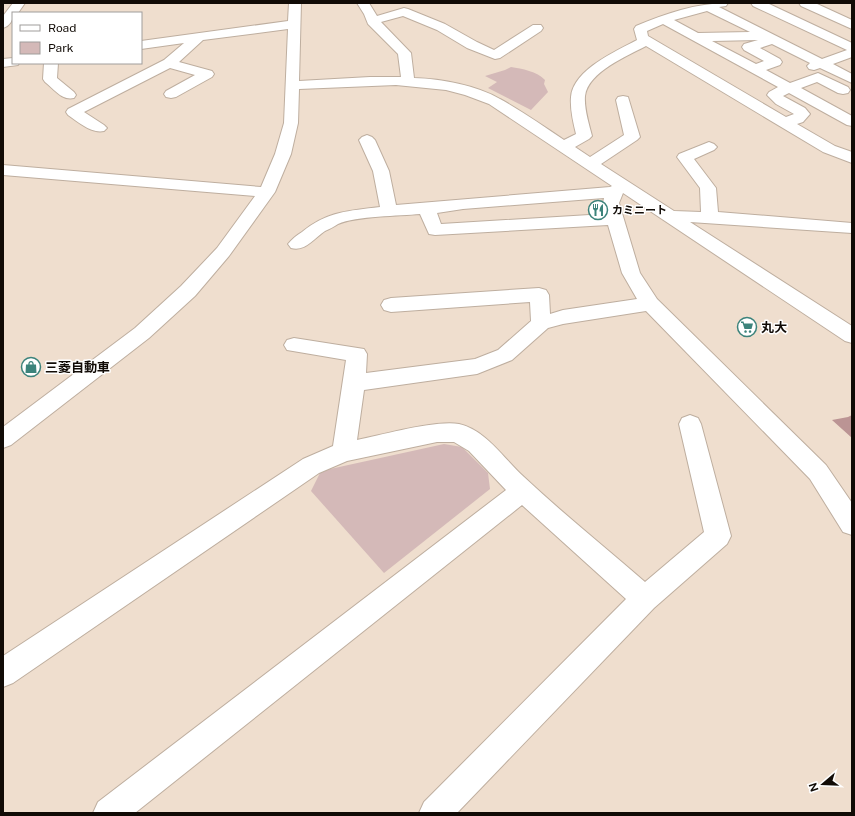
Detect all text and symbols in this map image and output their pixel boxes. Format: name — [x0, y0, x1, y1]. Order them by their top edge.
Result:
legend — [12, 12, 142, 64]
text: Road — [48, 21, 76, 35]
text: Park — [48, 41, 74, 55]
restaurant icon: カミニート — [587, 199, 609, 221]
place label: カミニート — [612, 204, 667, 216]
supermarket icon: 丸大 — [736, 316, 758, 338]
place label: 丸大 — [761, 320, 787, 335]
shop icon: 三菱自動車 — [20, 356, 42, 378]
place label: 三菱自動車 — [45, 360, 110, 375]
north arrow — [803, 764, 843, 804]
text: N — [806, 781, 821, 793]

